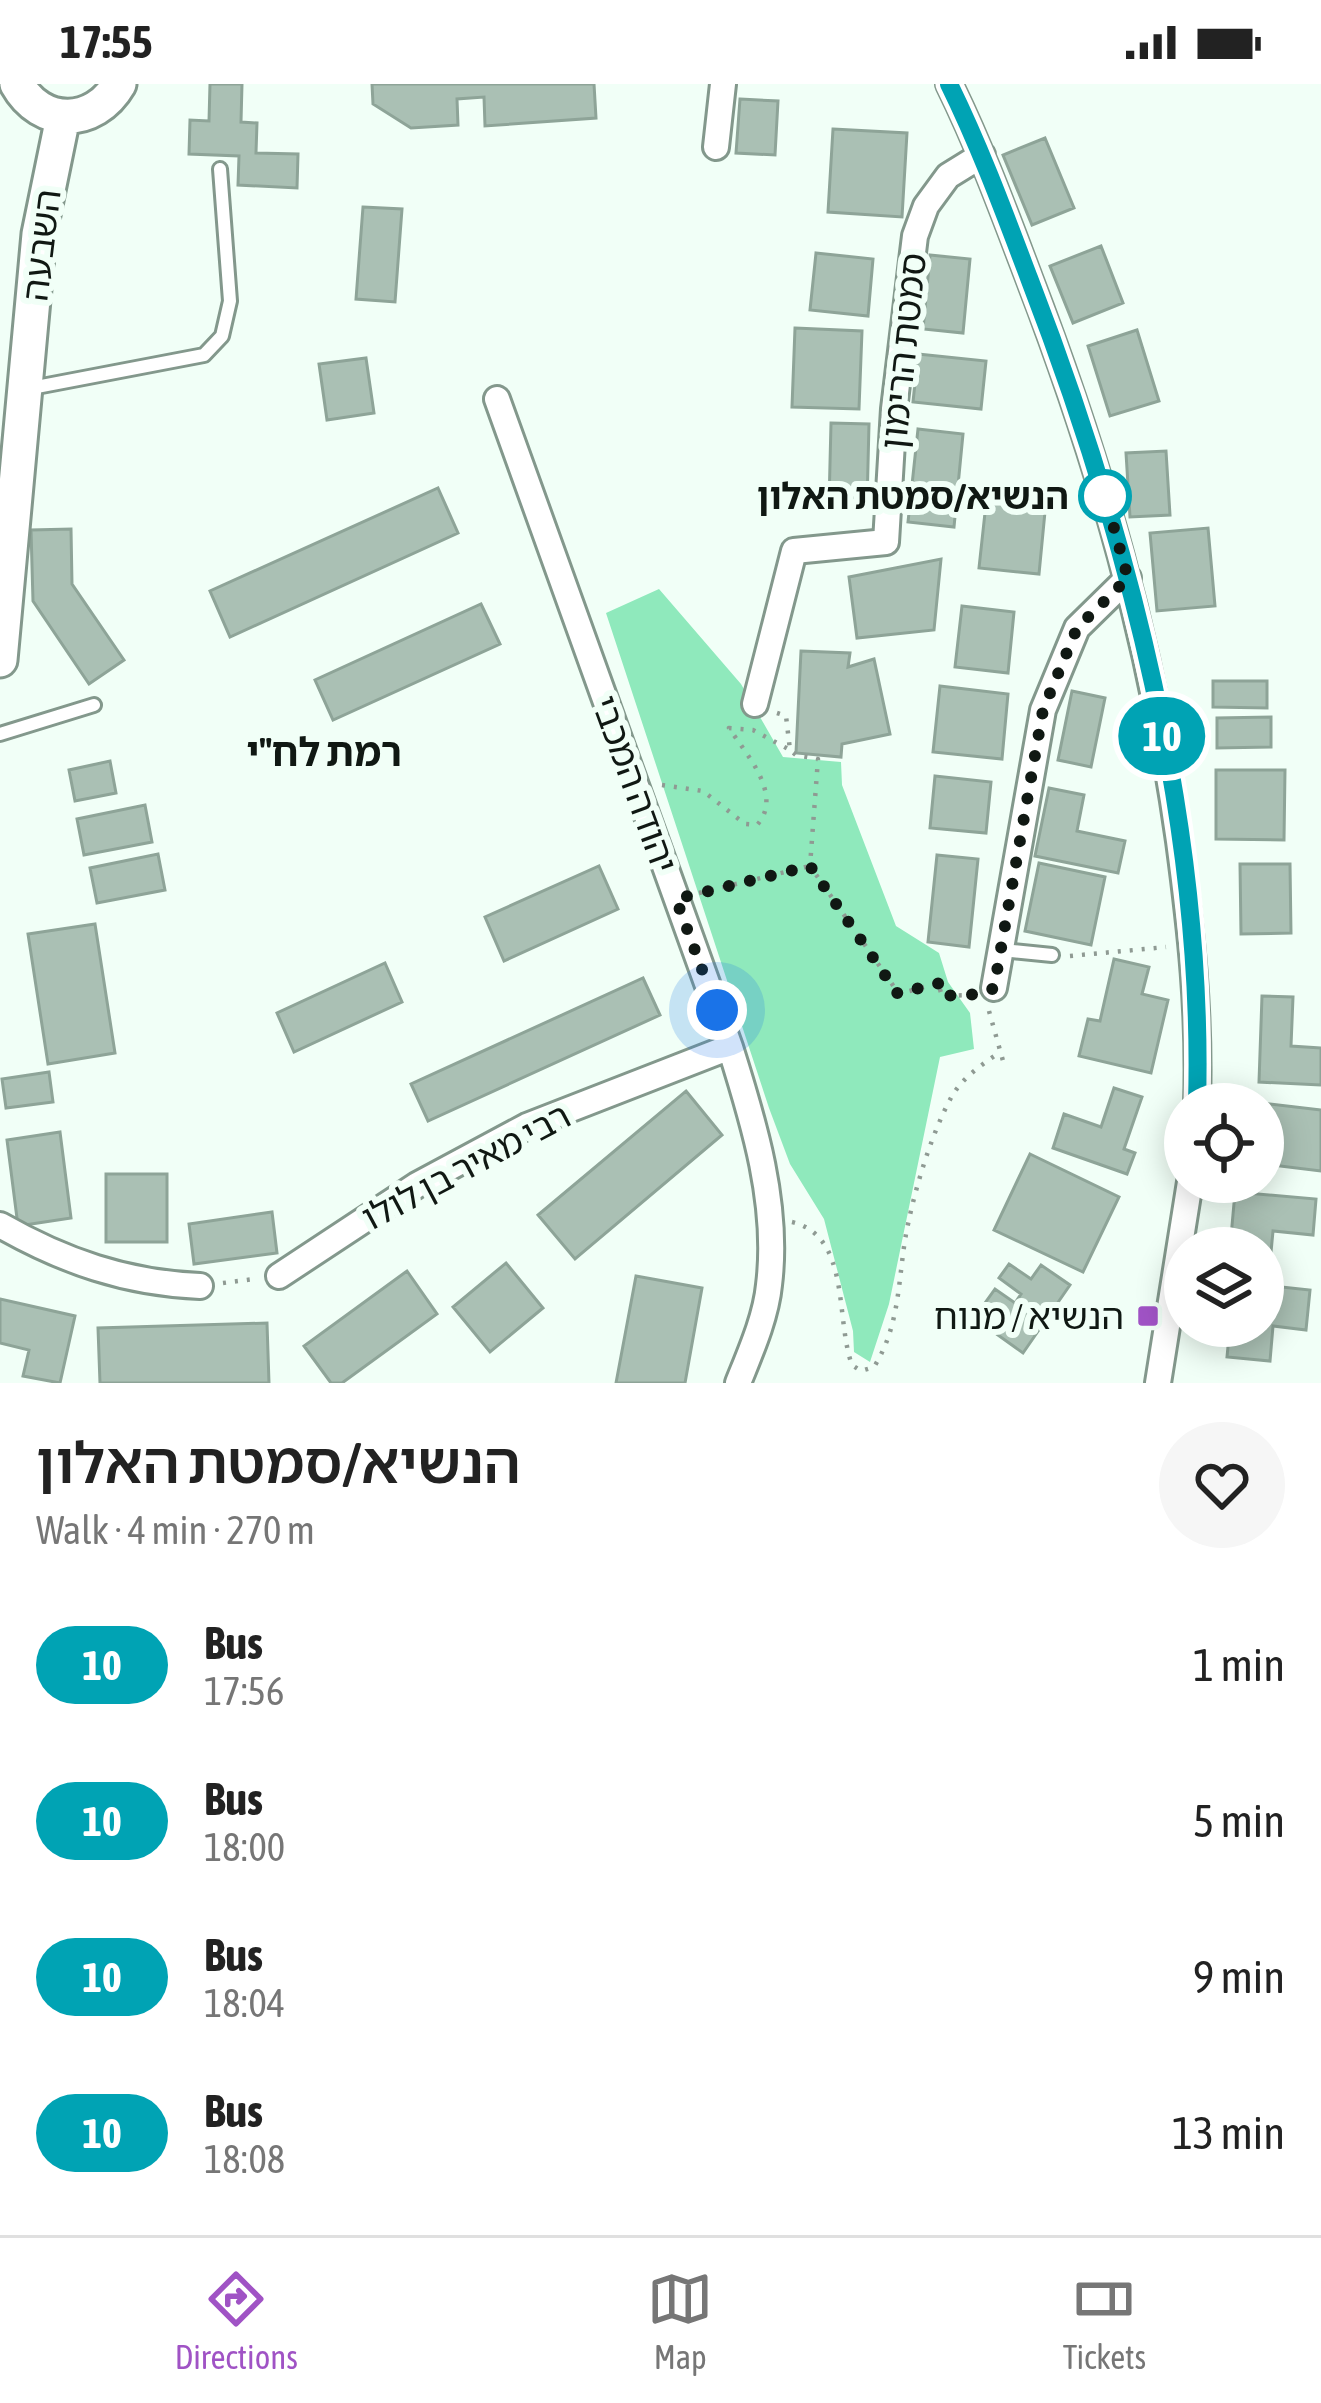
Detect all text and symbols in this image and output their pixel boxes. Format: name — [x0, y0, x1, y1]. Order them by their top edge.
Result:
text: 17:55 — [60, 16, 153, 68]
street label: השבעה — [13, 187, 69, 303]
street label: סמטת הרימון — [872, 251, 934, 451]
marker: הנשיא/סמטת האלון — [1080, 471, 1130, 521]
place label: הנשיא/סמטת האלון — [757, 475, 1069, 517]
street label: יהודה המכבי — [584, 690, 686, 878]
line badge: 10 — [1108, 697, 1216, 775]
text: 10 — [1142, 712, 1182, 760]
district label: רמת לח"י — [246, 730, 402, 774]
your location — [687, 980, 747, 1040]
map controls — [1164, 1083, 1284, 1347]
button: locate — [1164, 1083, 1284, 1203]
street label: רבי מאיר בן לולו — [355, 1094, 577, 1238]
button: layers — [1164, 1227, 1284, 1347]
place label: הנשיא / מנוח — [934, 1295, 1124, 1337]
marker: הנשיא / מנוח — [1135, 1303, 1161, 1329]
button: heart — [1159, 1422, 1285, 1548]
text: הנשיא/סמטת האלון — [36, 1430, 521, 1495]
text: Walk · 4 min · 270 m — [36, 1508, 315, 1552]
text: Bus — [204, 1617, 263, 1669]
text: 1 min — [1193, 1639, 1285, 1691]
text: 10 — [82, 1641, 122, 1689]
text: 17:56 — [204, 1669, 284, 1713]
text: Bus — [204, 1773, 263, 1825]
text: 5 min — [1193, 1795, 1285, 1847]
text: 10 — [82, 1797, 122, 1845]
text: 18:00 — [204, 1825, 285, 1869]
text: Bus — [204, 1929, 263, 1981]
text: 9 min — [1193, 1951, 1285, 2003]
text: 10 — [82, 1953, 122, 2001]
text: 18:04 — [204, 1981, 285, 2025]
text: Bus — [204, 2085, 263, 2137]
text: 13 min — [1172, 2107, 1285, 2159]
text: 10 — [82, 2109, 122, 2157]
text: 18:08 — [204, 2137, 285, 2181]
tab: Directions — [175, 2266, 298, 2376]
tab: Map — [647, 2266, 713, 2376]
tab: Tickets — [1063, 2266, 1146, 2376]

